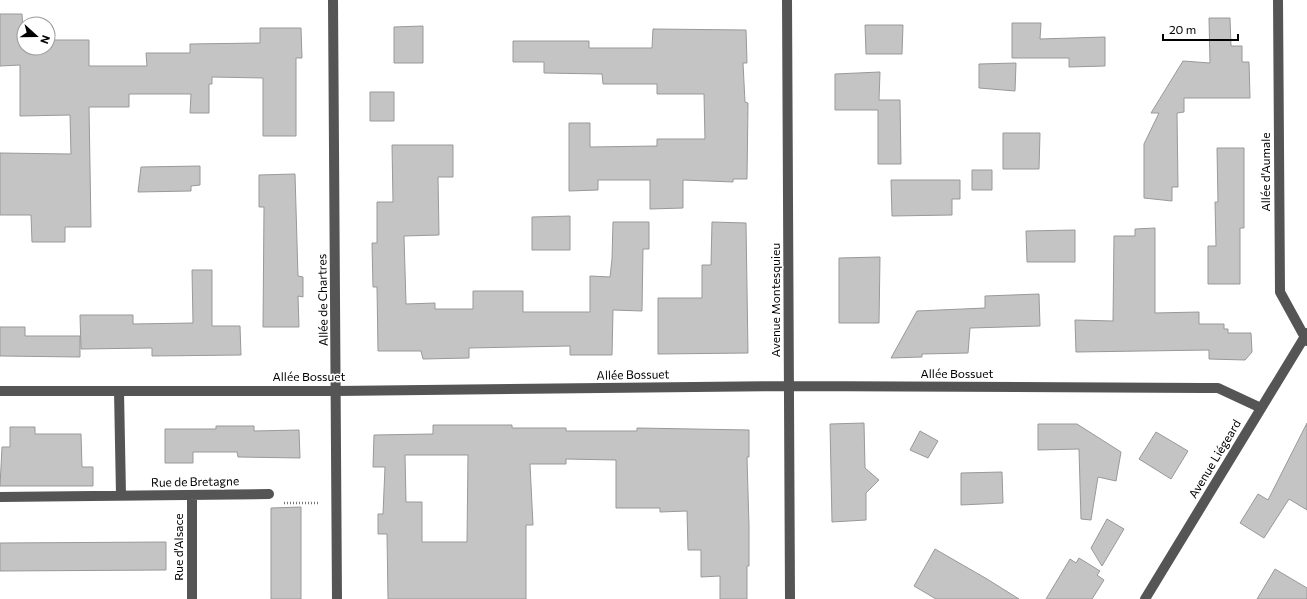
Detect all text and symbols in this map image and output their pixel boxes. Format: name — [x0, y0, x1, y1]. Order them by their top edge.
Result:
north arrow — [16, 16, 56, 56]
scale bar — [1163, 16, 1238, 42]
text: 20 m — [1169, 22, 1196, 36]
text: N — [38, 34, 53, 46]
street label: Allée d'Aumale — [1258, 132, 1272, 212]
street label: Avenue Montesquieu — [768, 243, 782, 357]
street label: Allée de Chartres — [314, 254, 330, 346]
street label: Allée Bossuet — [596, 366, 670, 382]
street label: Allée Bossuet — [921, 366, 994, 380]
street label: Allée Bossuet — [273, 369, 346, 383]
street label: Avenue Liégeard — [1185, 417, 1243, 500]
street label: Rue de Bretagne — [151, 473, 239, 489]
street label: Rue d'Alsace — [171, 513, 185, 581]

